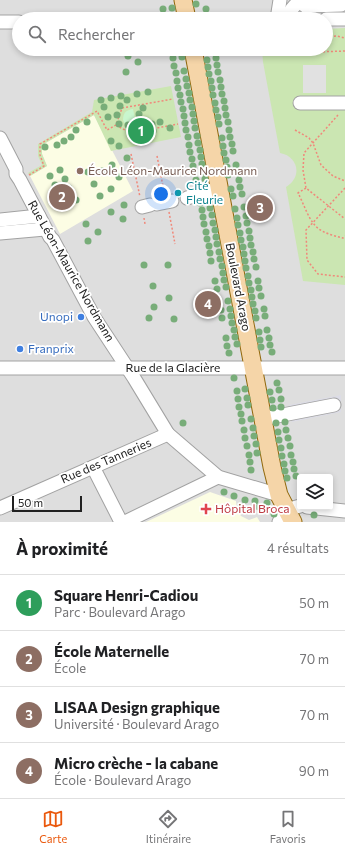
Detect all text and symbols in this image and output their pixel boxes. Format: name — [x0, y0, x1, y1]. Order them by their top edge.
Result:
search box — [12, 12, 333, 56]
icon: search — [26, 23, 48, 45]
text: Rechercher — [58, 25, 135, 43]
pin: 1 — [128, 116, 154, 146]
place label: École Léon-Maurice Nordmann — [88, 163, 257, 177]
marker: École Léon-Maurice Nordmann — [75, 166, 85, 176]
place label: Cité Fleurie — [186, 178, 223, 206]
pin: 2 — [49, 182, 75, 212]
your location — [151, 184, 171, 204]
marker: Cité Fleurie — [173, 188, 183, 198]
pin: 3 — [247, 193, 273, 223]
street label: Rue Léon-Maurice Nordmann — [26, 197, 118, 344]
street label: Boulevard Arago — [224, 241, 254, 332]
pin: 4 — [195, 289, 221, 319]
place label: Unopi — [40, 309, 73, 323]
marker: Unopi — [76, 312, 86, 322]
place label: Franprix — [28, 341, 75, 355]
marker: Franprix — [15, 344, 25, 354]
street label: Rue de la Glacière — [126, 360, 220, 374]
street label: Rue des Tanneries — [58, 435, 153, 485]
map controls — [297, 474, 333, 510]
button: layers — [297, 474, 333, 510]
scale bar — [12, 494, 82, 513]
text: 50 m — [18, 496, 43, 509]
place label: Hôpital Broca — [215, 501, 290, 515]
marker: Hôpital Broca — [200, 503, 212, 515]
text: À proximité — [16, 538, 108, 559]
text: 4 résultats — [267, 540, 329, 556]
text: Square Henri-Cadiou — [54, 586, 198, 604]
text: 1 — [26, 595, 32, 611]
text: 50 m — [299, 595, 329, 611]
text: Parc · Boulevard Arago — [54, 604, 186, 620]
text: École Maternelle — [54, 642, 169, 660]
text: 2 — [25, 651, 33, 667]
text: 70 m — [300, 651, 329, 667]
text: École — [54, 660, 86, 676]
text: LISAA Design graphique — [54, 698, 220, 716]
text: 3 — [25, 707, 33, 723]
text: 70 m — [300, 707, 329, 723]
text: Université · Boulevard Arago — [54, 716, 219, 732]
text: Micro crèche - la cabane — [54, 754, 218, 772]
text: 4 — [25, 763, 33, 779]
text: 90 m — [299, 763, 329, 779]
text: École · Boulevard Arago — [54, 772, 191, 788]
tab: Carte — [39, 808, 67, 845]
tab: Itinéraire — [146, 808, 191, 845]
tab: Favoris — [270, 808, 306, 845]

